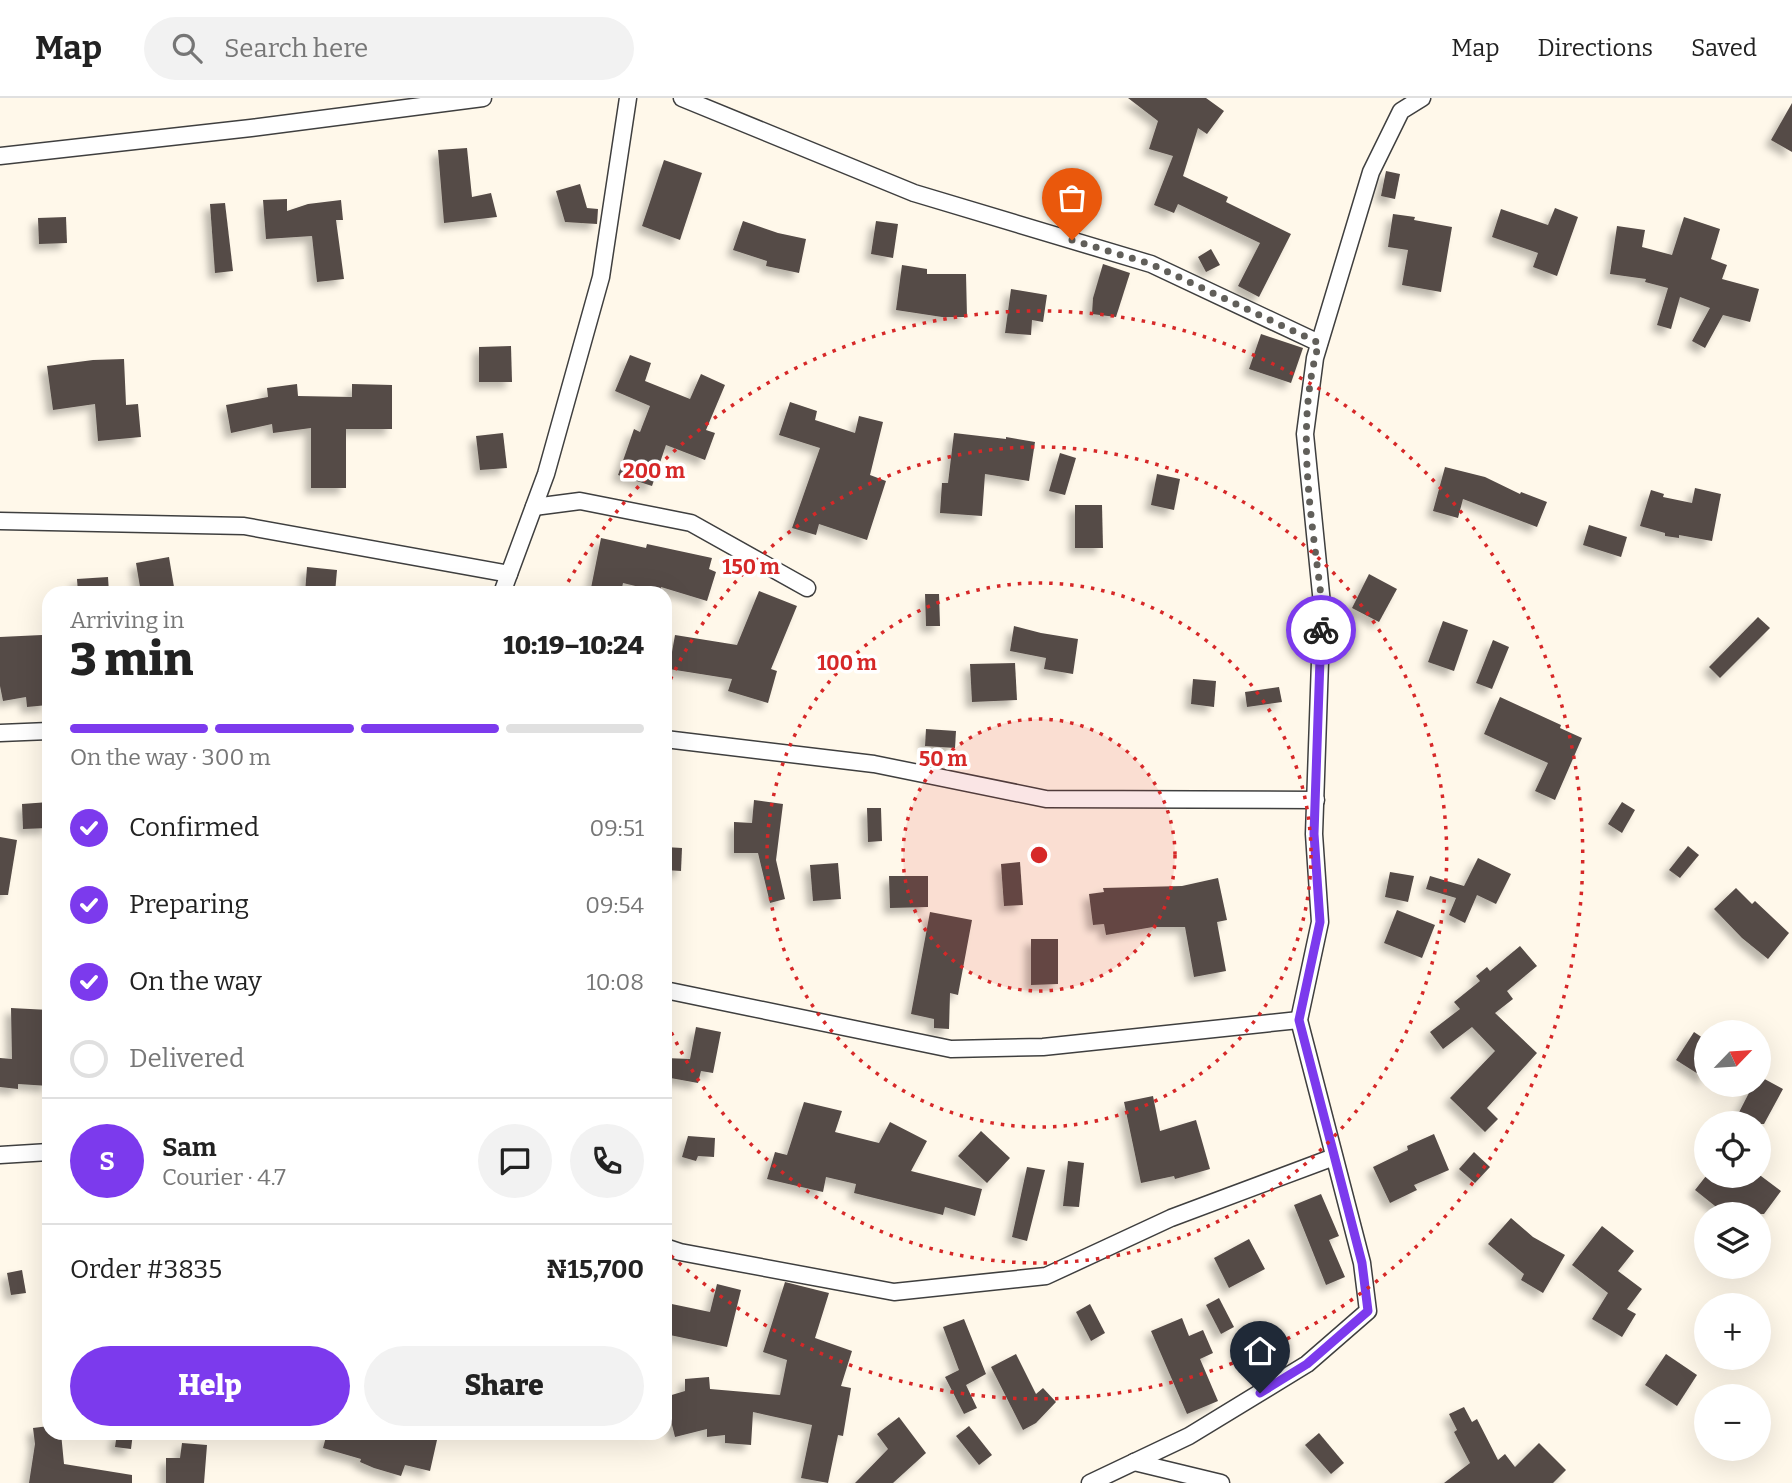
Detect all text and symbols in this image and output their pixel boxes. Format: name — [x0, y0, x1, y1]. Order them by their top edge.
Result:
search box — [144, 17, 634, 80]
text: Map — [35, 28, 102, 68]
icon: search — [168, 29, 206, 67]
text: Search here — [224, 33, 368, 64]
text: Map — [1451, 34, 1500, 62]
text: Directions — [1538, 34, 1653, 62]
text: Saved — [1691, 34, 1757, 62]
pin — [1042, 168, 1102, 240]
icon: bag — [1053, 179, 1091, 217]
text: 200 m — [623, 458, 685, 484]
text: 150 m — [722, 554, 780, 580]
courier — [1286, 595, 1356, 665]
text: Arriving in — [70, 606, 184, 634]
icon: bike — [1302, 611, 1340, 649]
text: 10:19–10:24 — [503, 630, 644, 661]
text: 3 min — [70, 632, 193, 687]
text: 100 m — [817, 650, 877, 676]
text: On the way · 300 m — [70, 743, 271, 771]
text: 50 m — [919, 746, 967, 772]
icon: check — [70, 809, 108, 847]
text: Confirmed — [129, 812, 259, 843]
text: 09:51 — [590, 814, 644, 842]
centre of rings — [1027, 843, 1051, 867]
icon: check — [70, 886, 108, 924]
text: Preparing — [129, 889, 249, 920]
text: 09:54 — [585, 891, 644, 919]
icon: check — [70, 963, 108, 1001]
text: On the way — [129, 966, 262, 997]
text: 10:08 — [587, 968, 644, 996]
north arrow — [1694, 1020, 1771, 1097]
map controls — [1694, 1020, 1771, 1461]
text: Delivered — [129, 1043, 244, 1074]
button: locate — [1694, 1111, 1771, 1188]
button: chat — [478, 1124, 552, 1198]
button: phone — [570, 1124, 644, 1198]
text: Sam — [162, 1132, 217, 1163]
text: S — [99, 1146, 115, 1177]
text: Courier · 4.7 — [162, 1163, 286, 1191]
button: layers — [1694, 1202, 1771, 1279]
text: Order #3835 — [70, 1254, 222, 1285]
text: ₦15,700 — [546, 1254, 644, 1285]
button: + — [1694, 1293, 1771, 1370]
pin — [1230, 1321, 1290, 1393]
icon: home — [1241, 1332, 1279, 1370]
button: Help — [70, 1346, 350, 1426]
button: Share — [364, 1346, 644, 1426]
button: − — [1694, 1384, 1771, 1461]

